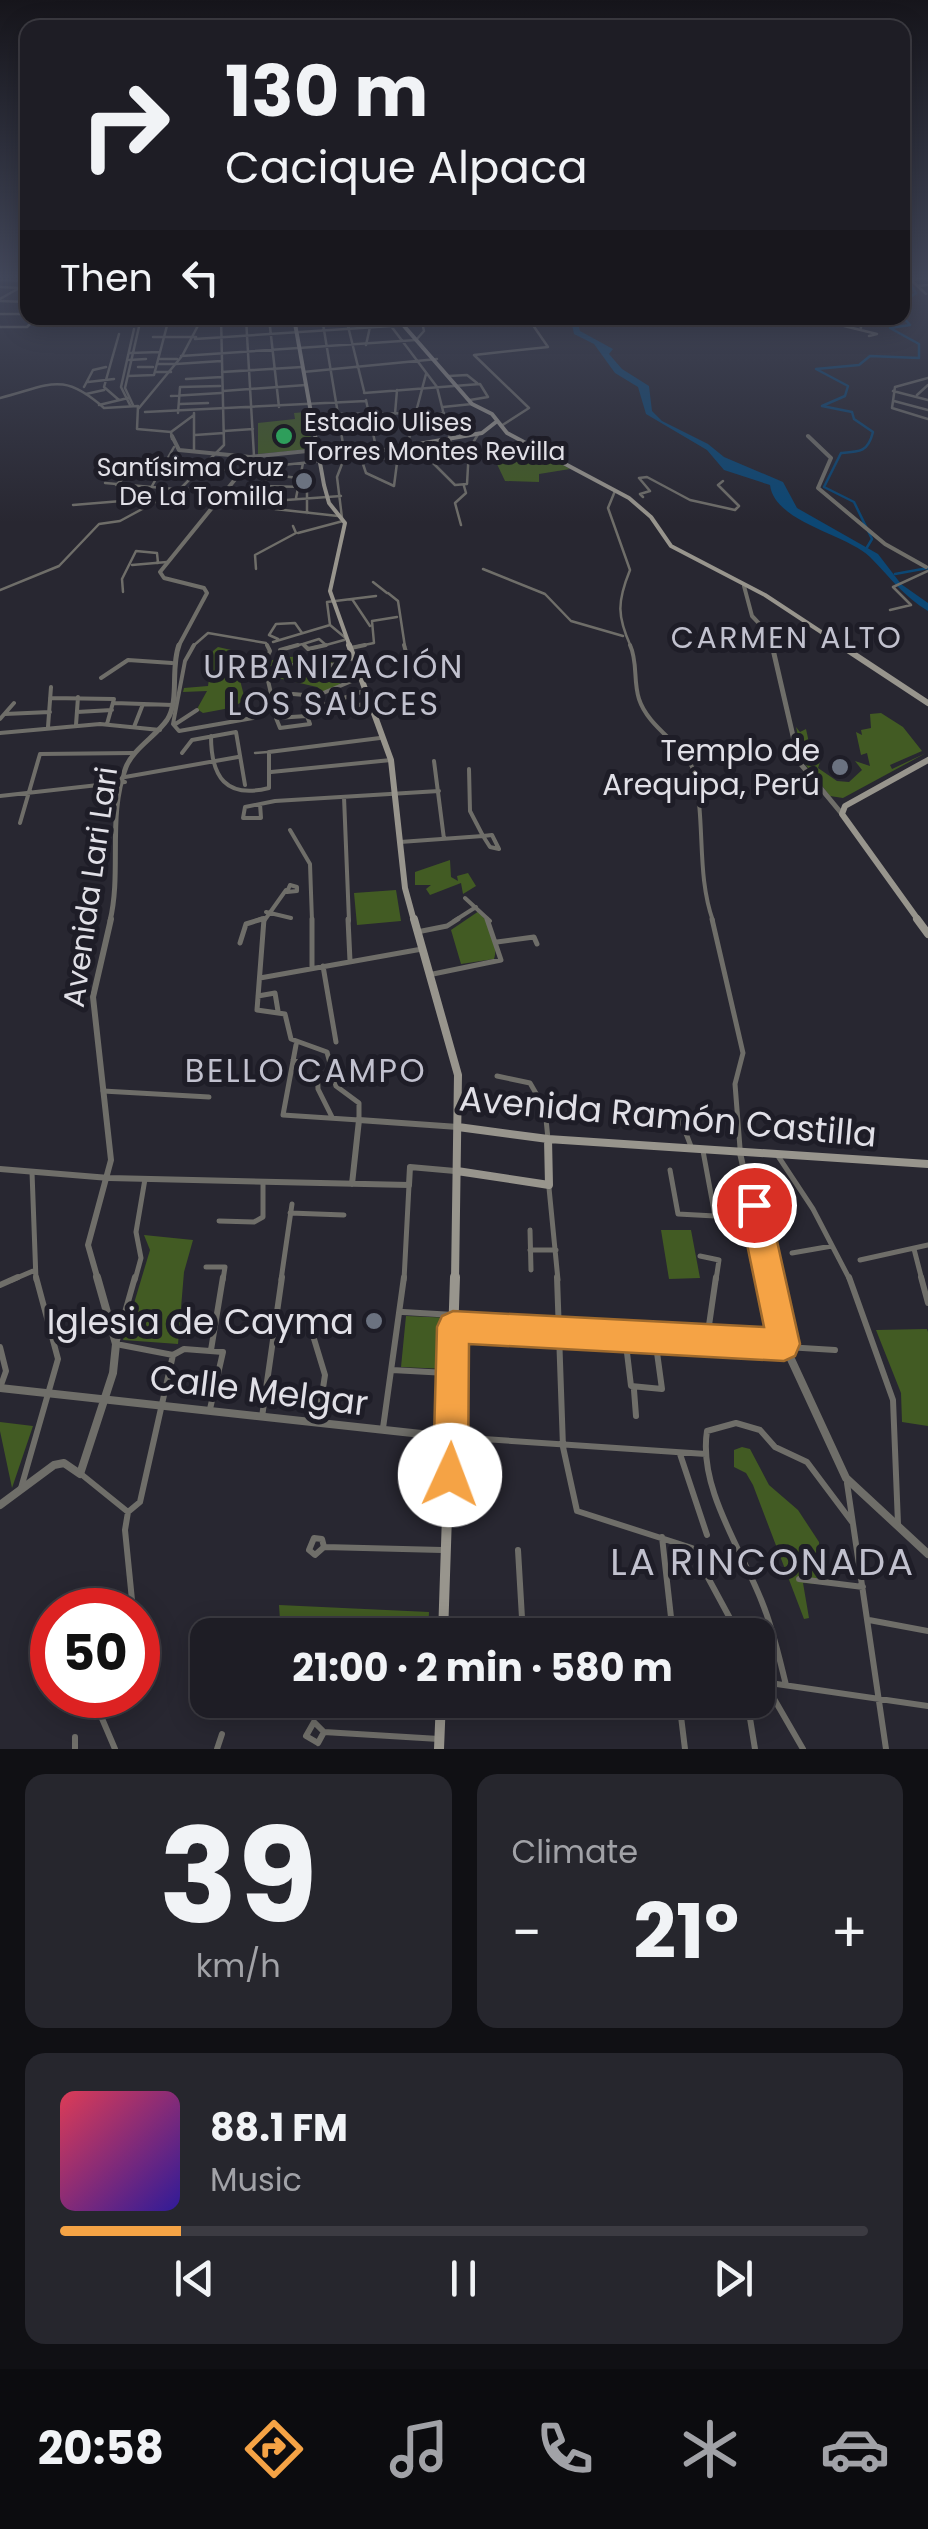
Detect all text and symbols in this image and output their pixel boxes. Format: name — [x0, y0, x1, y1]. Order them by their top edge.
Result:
text: 130 m — [225, 42, 428, 141]
icon: right — [60, 60, 190, 190]
text: Cacique Alpaca — [225, 136, 588, 199]
icon: left — [173, 250, 228, 305]
text: Then — [60, 251, 153, 304]
place label: Estadio Ulises Torres Montes Revilla — [304, 405, 565, 469]
marker: Estadio Ulises Torres Montes Revilla — [273, 425, 295, 447]
place label: Santísima Cruz De La Tomilla — [97, 450, 284, 514]
marker: Santísima Cruz De La Tomilla — [293, 470, 315, 492]
district label: CARMEN ALTO — [671, 616, 903, 659]
district label: URBANIZACIÓN LOS SAUCES — [203, 644, 465, 726]
place label: Templo de Arequipa, Perú — [602, 729, 820, 806]
marker: Templo de Arequipa, Perú — [829, 756, 851, 778]
street label: Avenida Lari Lari — [52, 764, 128, 1010]
district label: BELLO CAMPO — [185, 1048, 427, 1093]
street label: Avenida Ramón Castilla — [457, 1073, 879, 1159]
pin — [712, 1163, 797, 1248]
icon: arrive — [727, 1178, 782, 1233]
place label: Iglesia de Cayma — [47, 1297, 354, 1346]
marker: Iglesia de Cayma — [363, 1310, 385, 1332]
street label: Calle Melgar — [147, 1352, 371, 1428]
position arrow — [398, 1423, 502, 1527]
district label: LA RINCONADA — [610, 1535, 916, 1588]
speed limit sign: 50 — [30, 1588, 160, 1718]
text: 21:00 · 2 min · 580 m — [292, 1641, 673, 1694]
text: 39 — [159, 1785, 318, 1968]
text: Climate — [512, 1829, 638, 1874]
text: 21° — [633, 1879, 739, 1984]
text: − — [512, 1894, 542, 1971]
text: + — [830, 1894, 868, 1971]
text: km/h — [196, 1943, 281, 1988]
text: 88.1 FM — [210, 2101, 348, 2154]
text: Music — [210, 2157, 302, 2202]
icon: previous — [167, 2251, 222, 2306]
icon: pause — [436, 2251, 491, 2306]
icon: next — [706, 2251, 761, 2306]
icon: directions — [239, 2414, 309, 2484]
icon: music — [384, 2414, 454, 2484]
icon: phone — [530, 2414, 600, 2484]
icon: climate — [675, 2414, 745, 2484]
icon: car — [820, 2414, 890, 2484]
text: 20:58 — [38, 2417, 164, 2480]

